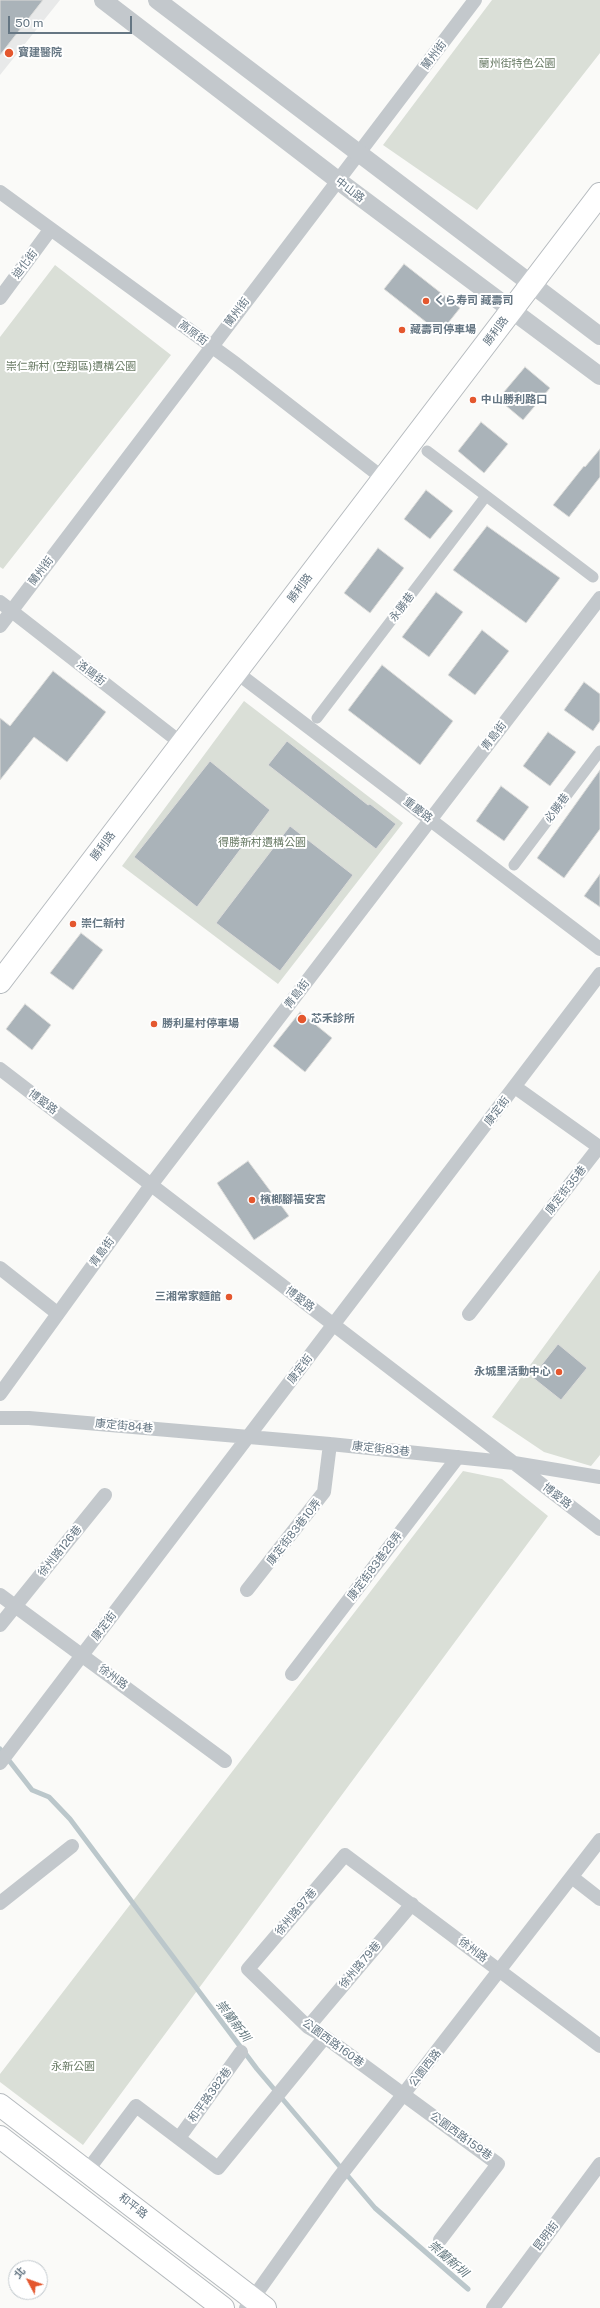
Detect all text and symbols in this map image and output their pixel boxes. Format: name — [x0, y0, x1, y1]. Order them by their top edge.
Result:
scale bar — [10, 8, 134, 34]
text: 50 m — [15, 16, 43, 30]
street label: 蘭州街 — [419, 38, 449, 72]
place label: 寶建醫院 — [18, 46, 62, 60]
marker: 寶建醫院 — [3, 47, 15, 59]
park label: 蘭州街特色公園 — [479, 57, 555, 71]
street label: 中山路 — [333, 175, 367, 205]
street label: 迪化街 — [10, 247, 40, 281]
place label: くら寿司 藏壽司 — [434, 294, 513, 308]
street label: 蘭州街 — [222, 295, 252, 329]
marker: くら寿司 藏壽司 — [421, 296, 431, 306]
street label: 勝利路 — [481, 314, 511, 348]
street label: 高原街 — [176, 318, 210, 348]
place label: 藏壽司停車場 — [410, 323, 476, 337]
marker: 藏壽司停車場 — [397, 325, 407, 335]
park label: 崇仁新村 (空翔區)遺構公園 — [6, 360, 136, 374]
place label: 中山勝利路口 — [481, 393, 547, 407]
marker: 中山勝利路口 — [468, 395, 478, 405]
street label: 蘭州街 — [26, 554, 56, 588]
street label: 勝利路 — [285, 571, 315, 605]
street label: 永勝巷 — [387, 590, 417, 624]
street label: 洛陽街 — [74, 658, 108, 688]
street label: 青島街 — [479, 719, 509, 753]
street label: 必勝巷 — [542, 791, 572, 825]
street label: 重慶路 — [401, 795, 435, 825]
street label: 勝利路 — [88, 829, 118, 863]
park label: 得勝新村遺構公園 — [218, 836, 306, 850]
place label: 崇仁新村 — [81, 917, 125, 931]
marker: 崇仁新村 — [68, 919, 78, 929]
street label: 青島街 — [282, 977, 312, 1011]
place label: 芯禾診所 — [311, 1012, 355, 1026]
marker: 芯禾診所 — [296, 1013, 308, 1025]
place label: 勝利星村停車場 — [162, 1017, 239, 1031]
marker: 勝利星村停車場 — [149, 1019, 159, 1029]
street label: 博愛路 — [26, 1087, 60, 1117]
street label: 康定街 — [482, 1094, 512, 1128]
street label: 康定街35巷 — [543, 1163, 589, 1217]
place label: 檳榔腳福安宮 — [260, 1193, 326, 1207]
marker: 檳榔腳福安宮 — [247, 1195, 257, 1205]
street label: 青島街 — [87, 1235, 117, 1269]
street label: 博愛路 — [283, 1284, 317, 1314]
place label: 三湘常家麵館 — [155, 1290, 221, 1304]
marker: 三湘常家麵館 — [224, 1292, 234, 1302]
street label: 康定街 — [285, 1352, 315, 1386]
place label: 永城里活動中心 — [474, 1365, 551, 1379]
marker: 永城里活動中心 — [554, 1367, 564, 1377]
street label: 康定街84巷 — [95, 1417, 153, 1435]
street label: 康定街83巷 — [351, 1439, 411, 1459]
street label: 博愛路 — [540, 1481, 574, 1511]
street label: 康定街83巷10弄 — [264, 1496, 324, 1568]
street label: 徐州路126巷 — [35, 1523, 85, 1579]
street label: 康定街83巷28弄 — [345, 1529, 405, 1603]
street label: 康定街 — [89, 1609, 119, 1643]
street label: 徐州路 — [96, 1662, 130, 1692]
street label: 徐州路97巷 — [273, 1886, 319, 1938]
street label: 徐州路 — [456, 1935, 490, 1965]
street label: 徐州路79巷 — [337, 1939, 383, 1991]
water label: 崇蘭新圳 — [213, 1997, 253, 2045]
street label: 公園西路160巷 — [300, 2016, 366, 2070]
street label: 公園西路 — [406, 2047, 444, 2089]
park label: 永新公園 — [51, 2060, 95, 2074]
street label: 和平路382巷 — [186, 2065, 234, 2125]
street label: 公園西路159巷 — [427, 2109, 495, 2163]
street label: 和平路 — [116, 2191, 150, 2221]
street label: 昆明街 — [531, 2219, 561, 2253]
water label: 崇蘭新圳 — [425, 2238, 471, 2280]
north arrow — [8, 2260, 48, 2300]
text: 北 — [12, 2265, 28, 2281]

